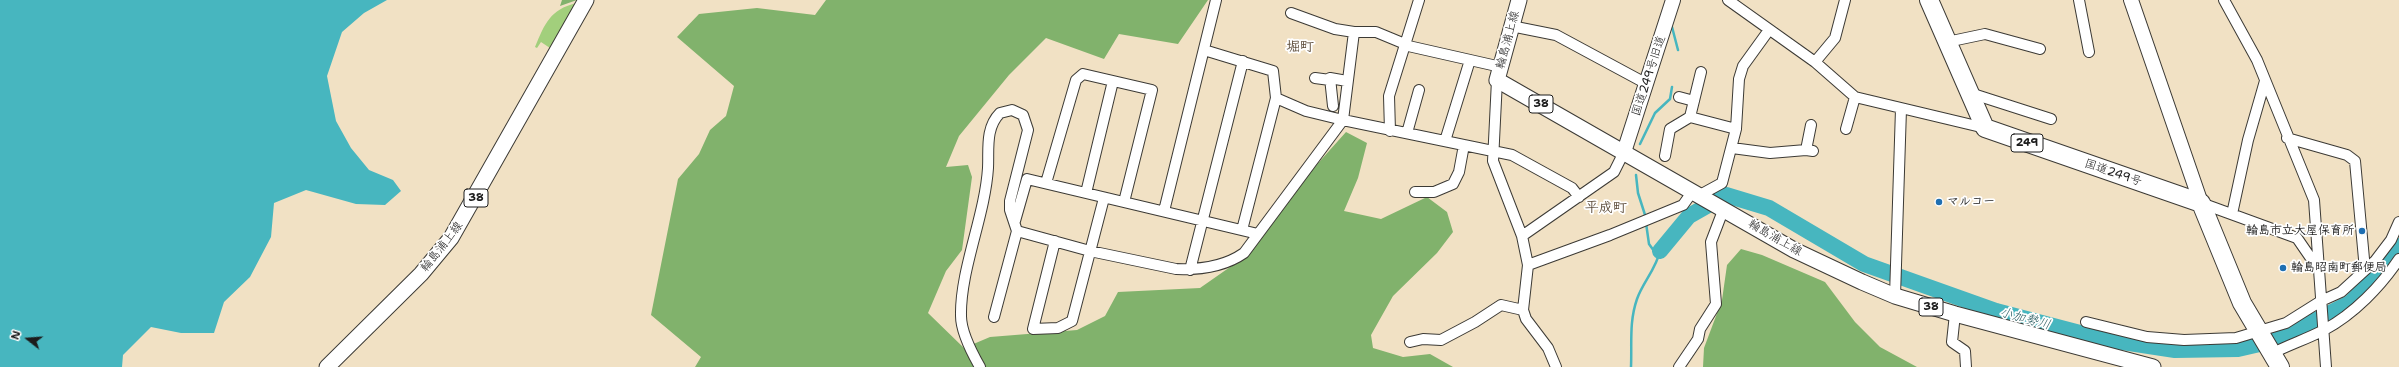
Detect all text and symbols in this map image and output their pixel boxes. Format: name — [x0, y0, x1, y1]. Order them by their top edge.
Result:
street label: 輪島浦上線 — [1493, 9, 1523, 71]
street label: 国道249号旧道 — [1629, 34, 1669, 118]
district label: 堀町 — [1286, 39, 1314, 55]
road number: 38 — [1529, 95, 1553, 113]
road number: 249 — [2011, 134, 2043, 152]
street label: 国道249号 — [2082, 156, 2144, 190]
road number: 38 — [464, 189, 488, 207]
place label: マルコー — [1947, 195, 1995, 209]
marker: マルコー — [1934, 197, 1944, 207]
district label: 平成町 — [1585, 200, 1627, 216]
street label: 輪島浦上線 — [1745, 217, 1805, 259]
street label: 輪島浦上線 — [418, 219, 466, 275]
place label: 輪島市立大屋保育所 — [2246, 224, 2354, 238]
marker: 輪島市立大屋保育所 — [2357, 226, 2367, 236]
place label: 輪島昭南町郵便局 — [2291, 261, 2387, 275]
marker: 輪島昭南町郵便局 — [2278, 263, 2288, 273]
road number: 38 — [1919, 298, 1943, 316]
water label: 小加勢川 — [1998, 305, 2052, 333]
north arrow — [8, 319, 48, 359]
text: N — [8, 329, 24, 342]

